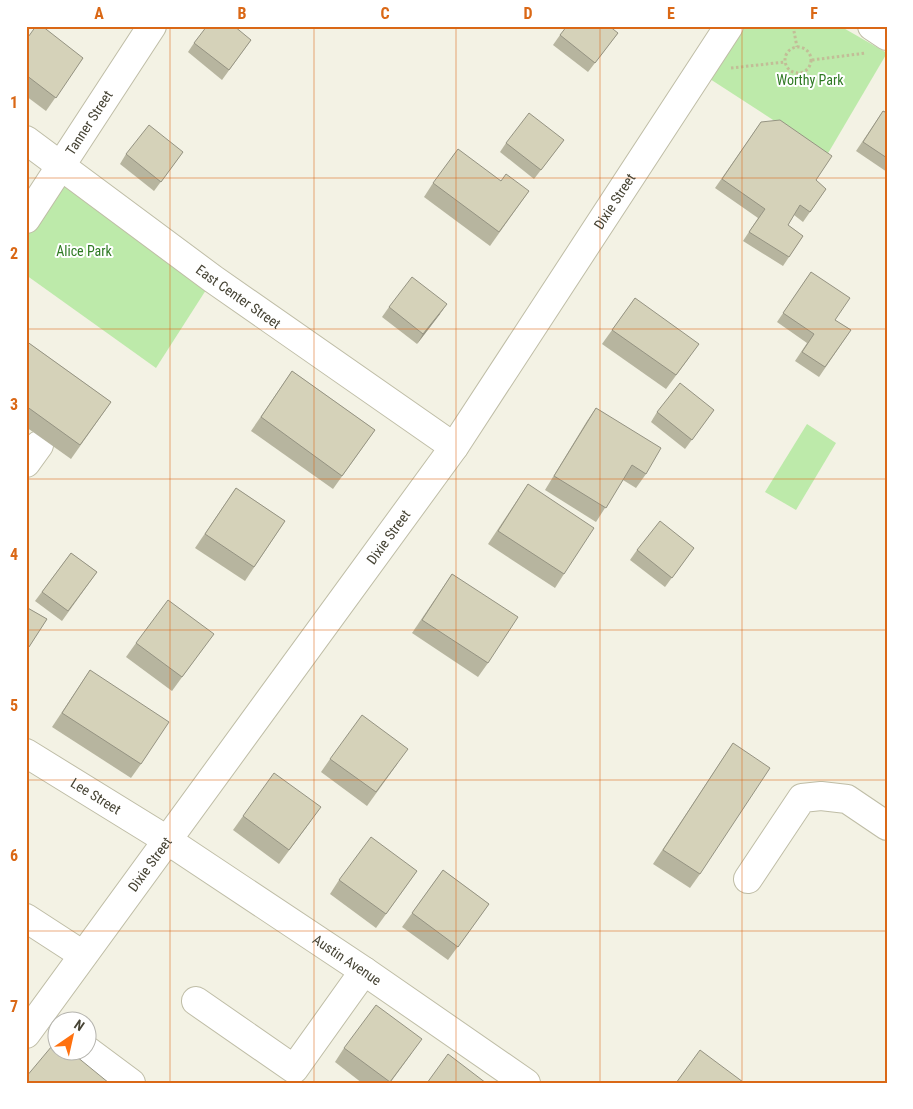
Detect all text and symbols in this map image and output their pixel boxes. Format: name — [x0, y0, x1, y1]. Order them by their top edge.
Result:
text: A — [94, 4, 104, 23]
text: B — [238, 4, 247, 23]
text: C — [380, 4, 390, 23]
text: D — [523, 4, 533, 23]
text: E — [667, 4, 675, 23]
text: F — [810, 4, 818, 23]
park label: Worthy Park — [777, 72, 844, 88]
street label: Tanner Street — [62, 87, 116, 158]
text: 1 — [10, 93, 18, 112]
street label: Dixie Street — [591, 170, 639, 232]
park label: Alice Park — [56, 243, 113, 259]
text: 2 — [10, 244, 18, 263]
street label: East Center Street — [193, 261, 284, 332]
text: 3 — [10, 395, 18, 414]
street label: Dixie Street — [363, 507, 413, 567]
text: 4 — [10, 545, 18, 564]
text: 5 — [10, 696, 18, 715]
street label: Lee Street — [68, 775, 124, 818]
street label: Dixie Street — [125, 834, 175, 895]
text: 6 — [10, 846, 18, 865]
street label: Austin Avenue — [310, 931, 385, 989]
text: 7 — [10, 997, 18, 1016]
north arrow — [48, 1012, 98, 1062]
text: N — [71, 1016, 87, 1034]

